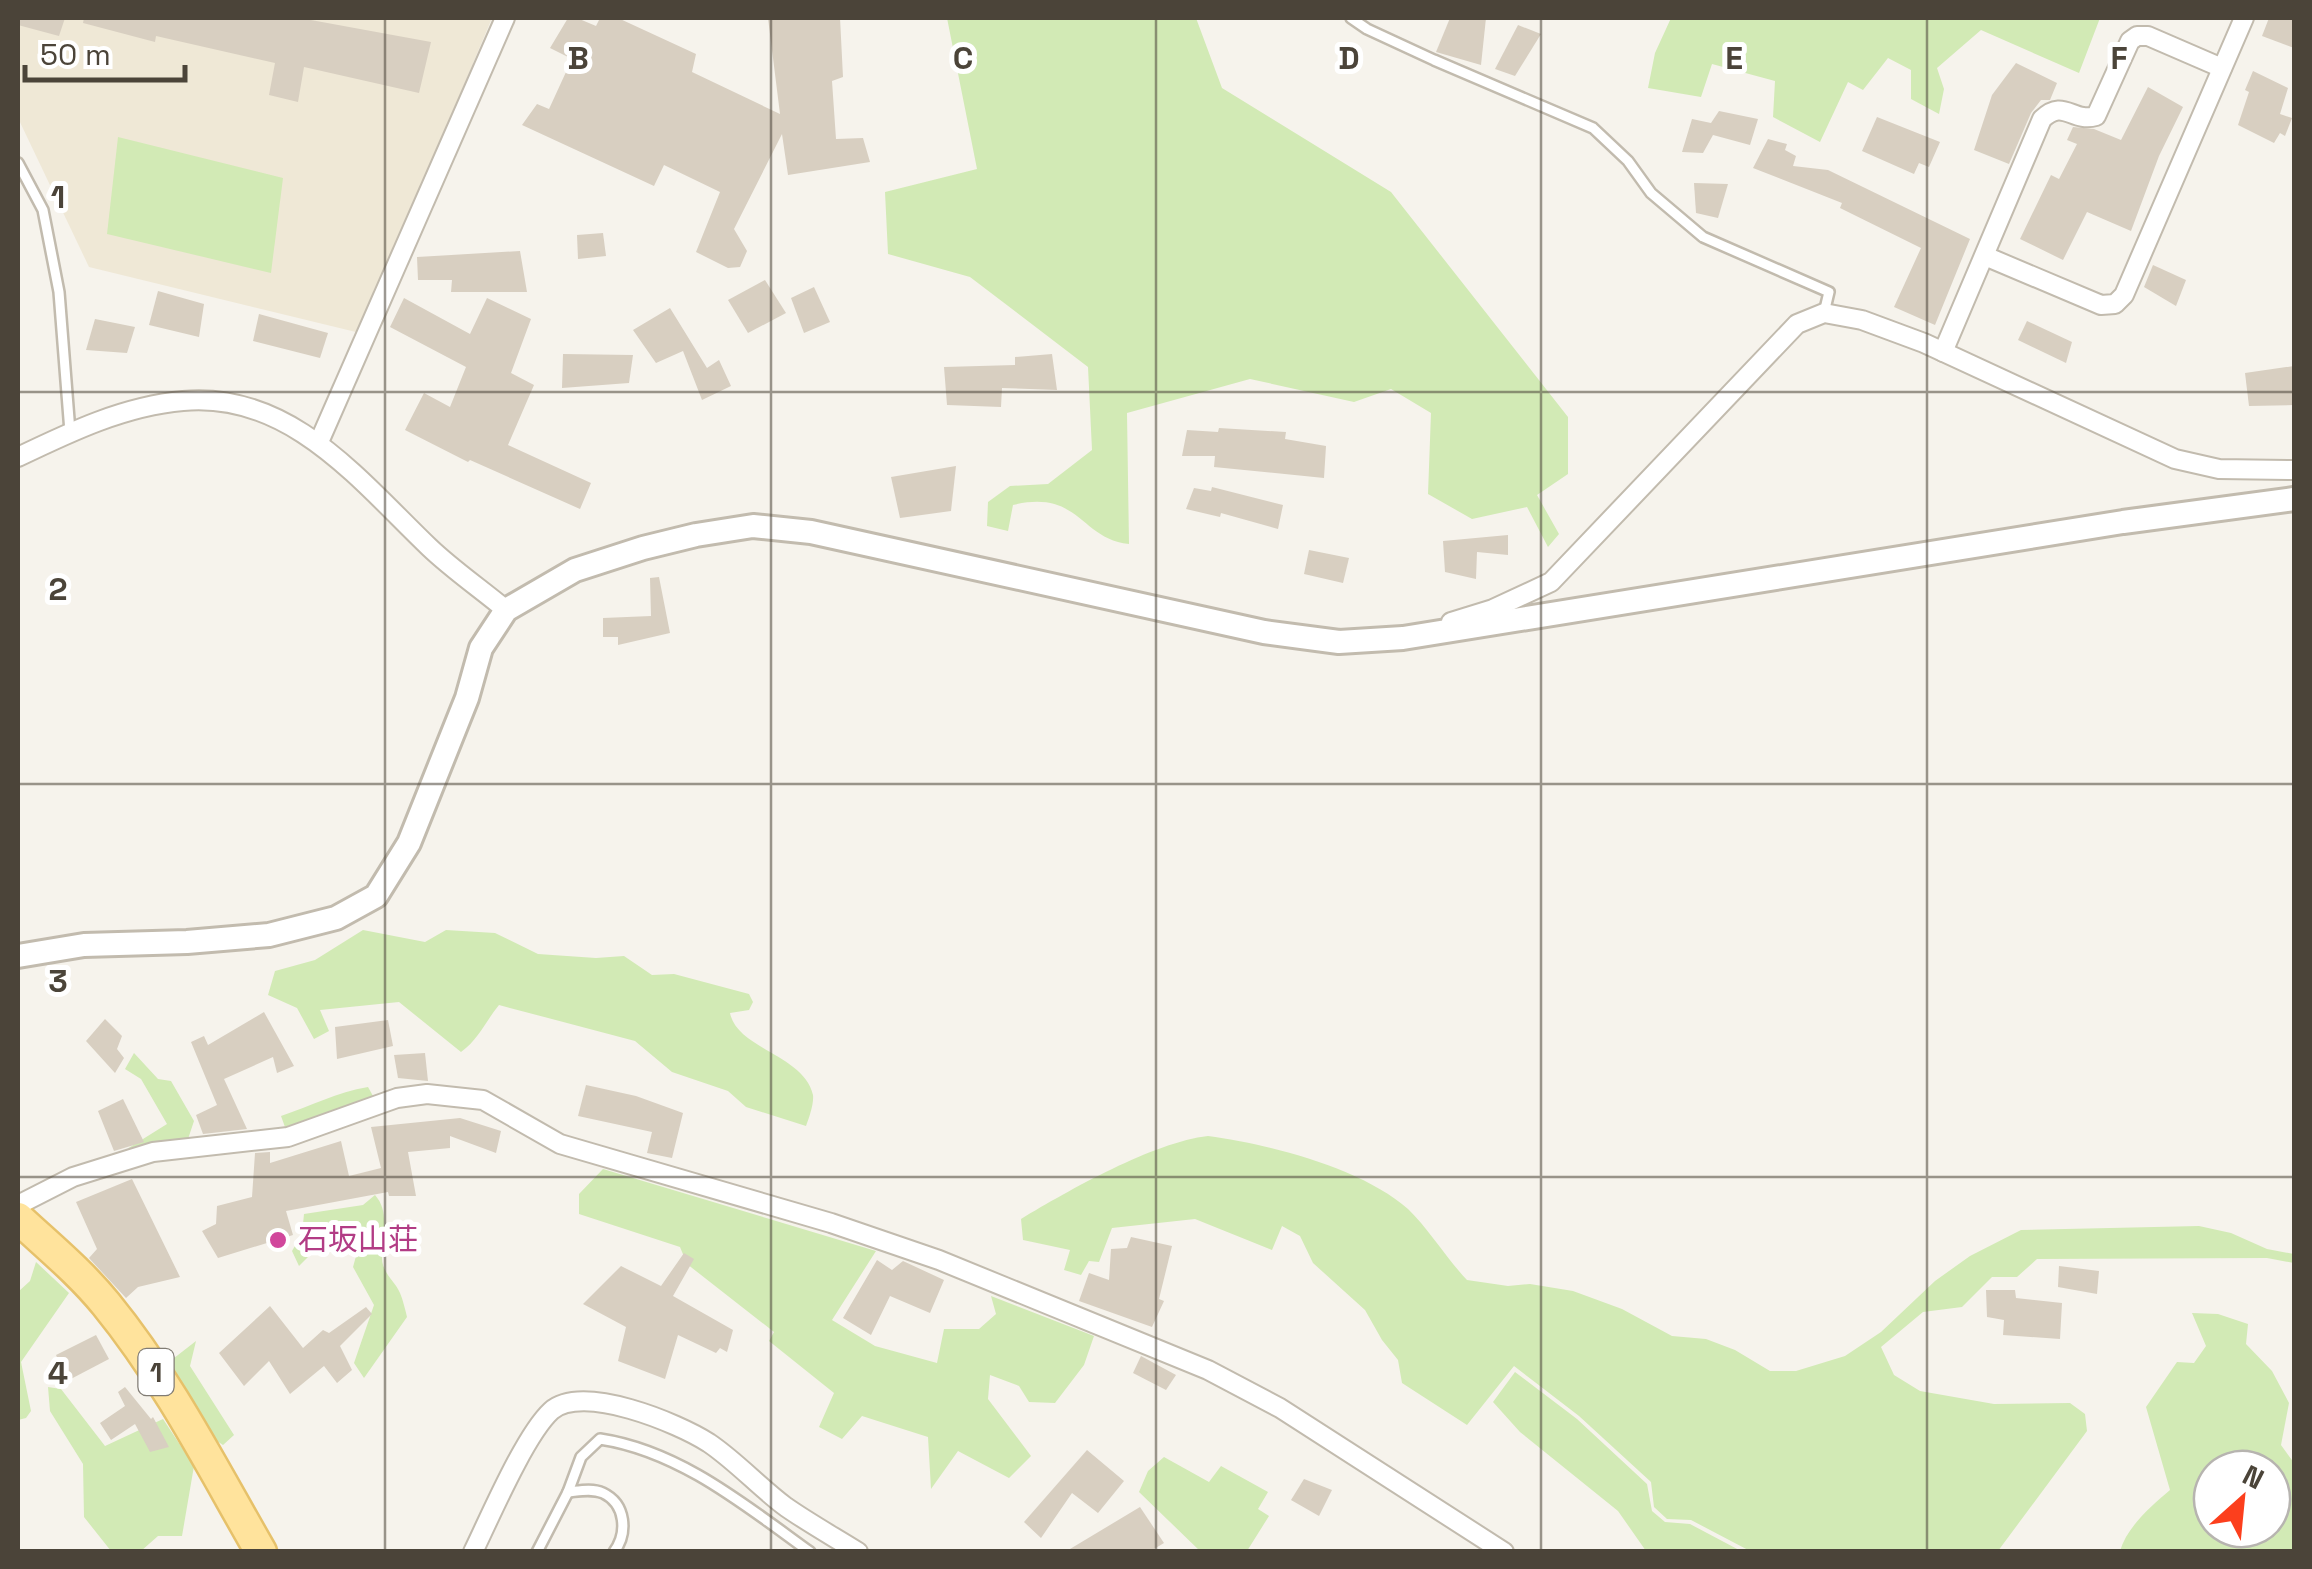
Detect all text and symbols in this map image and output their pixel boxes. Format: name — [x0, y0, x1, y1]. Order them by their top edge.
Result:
scale bar — [25, 20, 185, 82]
text: 50 m — [40, 35, 111, 74]
text: B — [567, 38, 589, 78]
text: C — [953, 38, 973, 78]
text: D — [1338, 38, 1360, 78]
text: E — [1725, 38, 1743, 78]
text: F — [2110, 38, 2128, 78]
text: 1 — [51, 177, 65, 217]
text: 2 — [48, 569, 68, 609]
text: 3 — [48, 961, 68, 1001]
place label: 石坂山荘 — [298, 1220, 418, 1259]
marker: 石坂山荘 — [267, 1229, 289, 1251]
road number: 1 — [138, 1349, 174, 1395]
text: 4 — [48, 1353, 68, 1393]
north arrow — [2192, 1449, 2292, 1549]
text: N — [2237, 1456, 2270, 1497]

